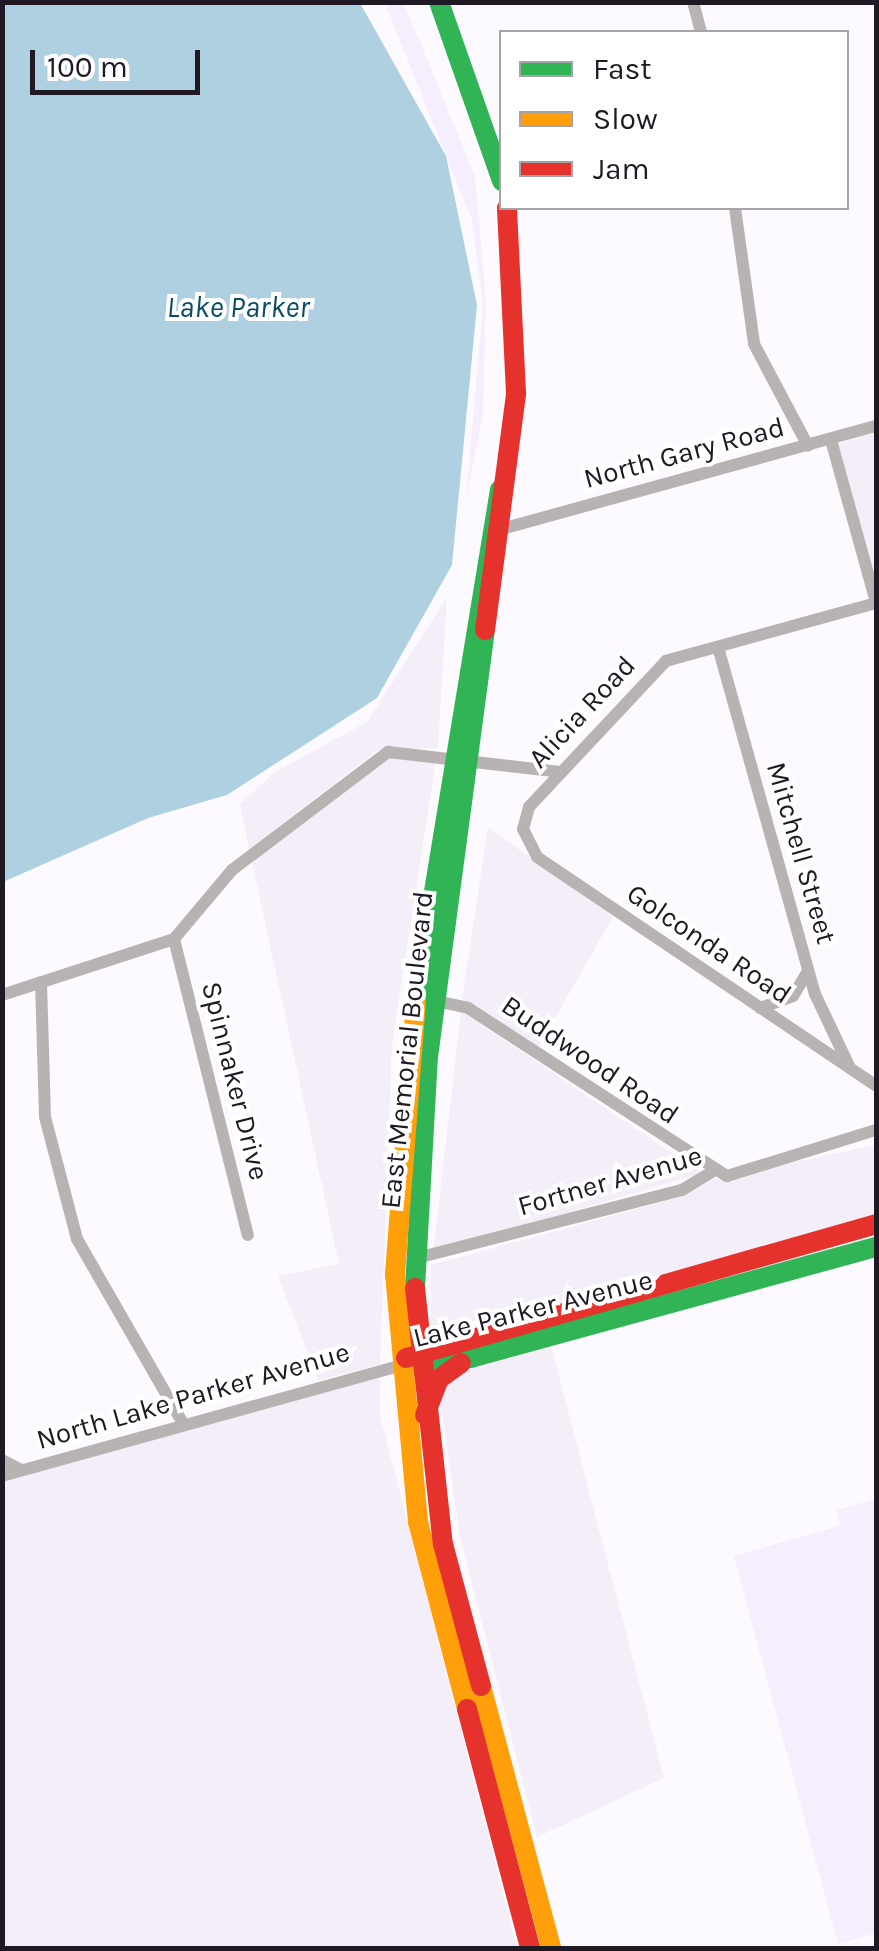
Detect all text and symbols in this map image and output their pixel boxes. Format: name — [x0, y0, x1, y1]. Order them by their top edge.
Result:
scale bar — [35, 30, 205, 92]
legend — [499, 30, 849, 210]
text: 100 m — [47, 49, 128, 85]
text: Fast — [593, 51, 652, 87]
text: Slow — [593, 101, 658, 137]
text: Jam — [593, 151, 650, 187]
water label: Lake Parker — [166, 289, 310, 325]
street label: North Gary Road — [580, 410, 788, 496]
street label: Alicia Road — [521, 649, 643, 775]
street label: Mitchell Street — [759, 758, 843, 948]
street label: Golconda Road — [620, 877, 798, 1011]
street label: East Memorial Boulevard — [374, 890, 440, 1210]
street label: Spinnaker Drive — [194, 978, 276, 1184]
street label: Buddwood Road — [495, 988, 685, 1132]
street label: Fortner Avenue — [514, 1139, 706, 1223]
street label: Lake Parker Avenue — [410, 1263, 656, 1355]
street label: North Lake Parker Avenue — [33, 1335, 353, 1457]

